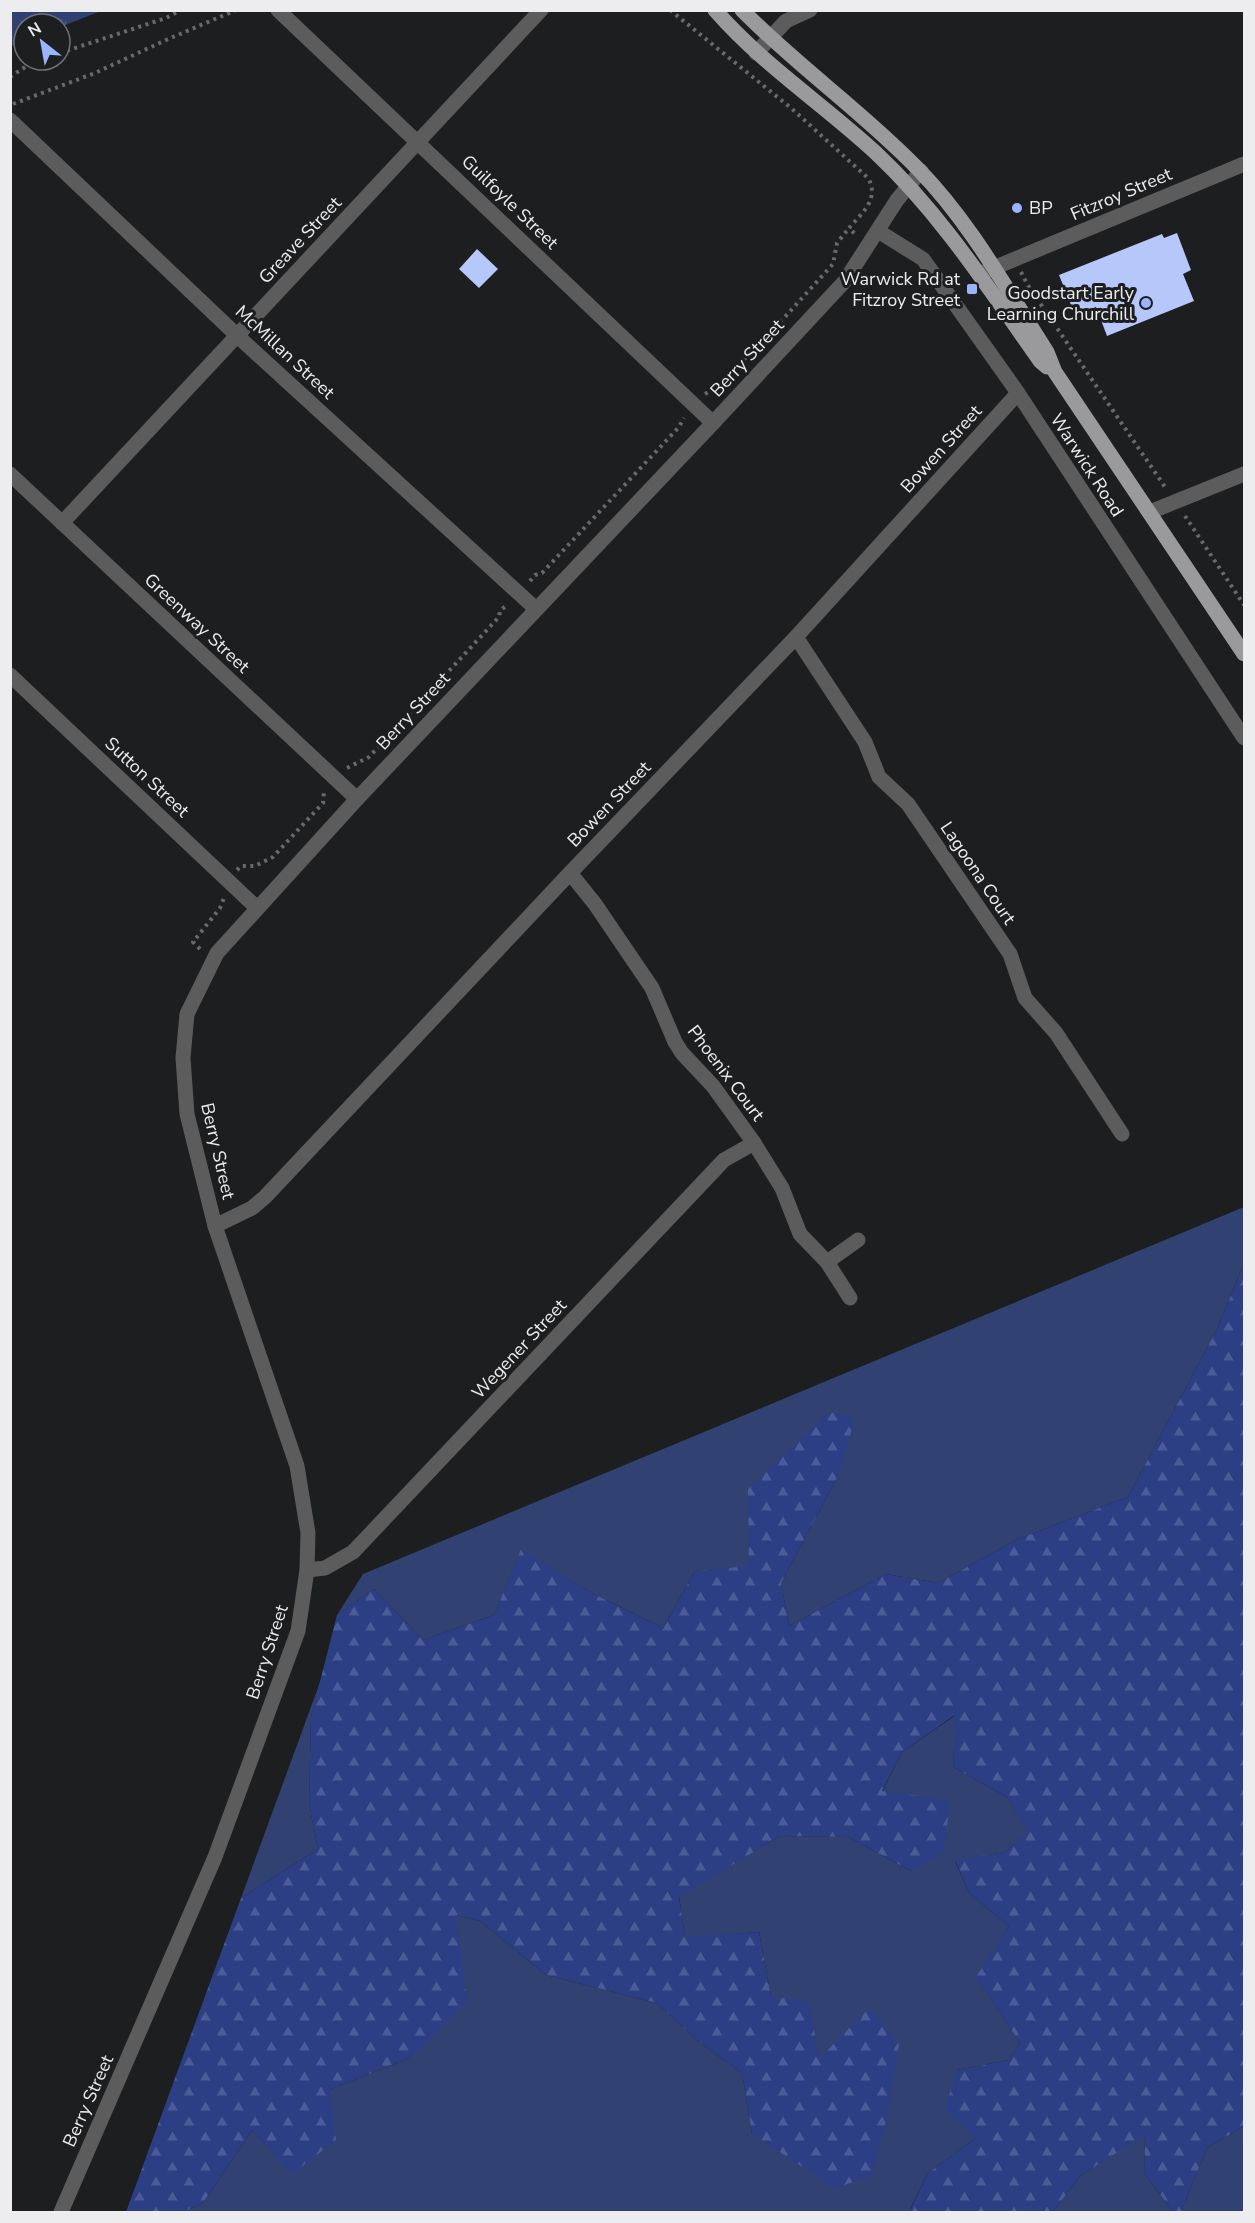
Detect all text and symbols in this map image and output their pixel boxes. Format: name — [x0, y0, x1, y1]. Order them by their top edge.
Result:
north arrow — [12, 12, 72, 72]
text: N — [24, 17, 46, 43]
street label: Guilfoyle Street — [456, 150, 564, 255]
street label: Fitzroy Street — [1067, 162, 1176, 226]
street label: Greave Street — [253, 191, 347, 289]
place label: BP — [1029, 196, 1053, 220]
marker: BP — [1010, 201, 1024, 215]
place label: Warwick Rd at Fitzroy Street — [841, 267, 961, 312]
place label: Goodstart Early Learning Churchill — [987, 281, 1135, 326]
marker: Warwick Rd at Fitzroy Street — [965, 282, 979, 296]
marker: Goodstart Early Learning Churchill — [1139, 296, 1153, 310]
street label: McMillan Street — [230, 300, 340, 405]
street label: Berry Street — [705, 313, 790, 402]
street label: Bowen Street — [895, 399, 987, 498]
street label: Warwick Road — [1045, 409, 1129, 521]
street label: Greenway Street — [139, 568, 255, 679]
street label: Berry Street — [371, 666, 456, 755]
street label: Sutton Street — [100, 732, 195, 823]
street label: Bowen Street — [562, 755, 657, 852]
street label: Lagoona Court — [935, 817, 1022, 930]
street label: Phoenix Court — [682, 1020, 770, 1126]
street label: Berry Street — [195, 1100, 241, 1202]
street label: Wegener Street — [466, 1293, 572, 1404]
street label: Berry Street — [240, 1601, 294, 1702]
street label: Berry Street — [57, 2051, 119, 2151]

